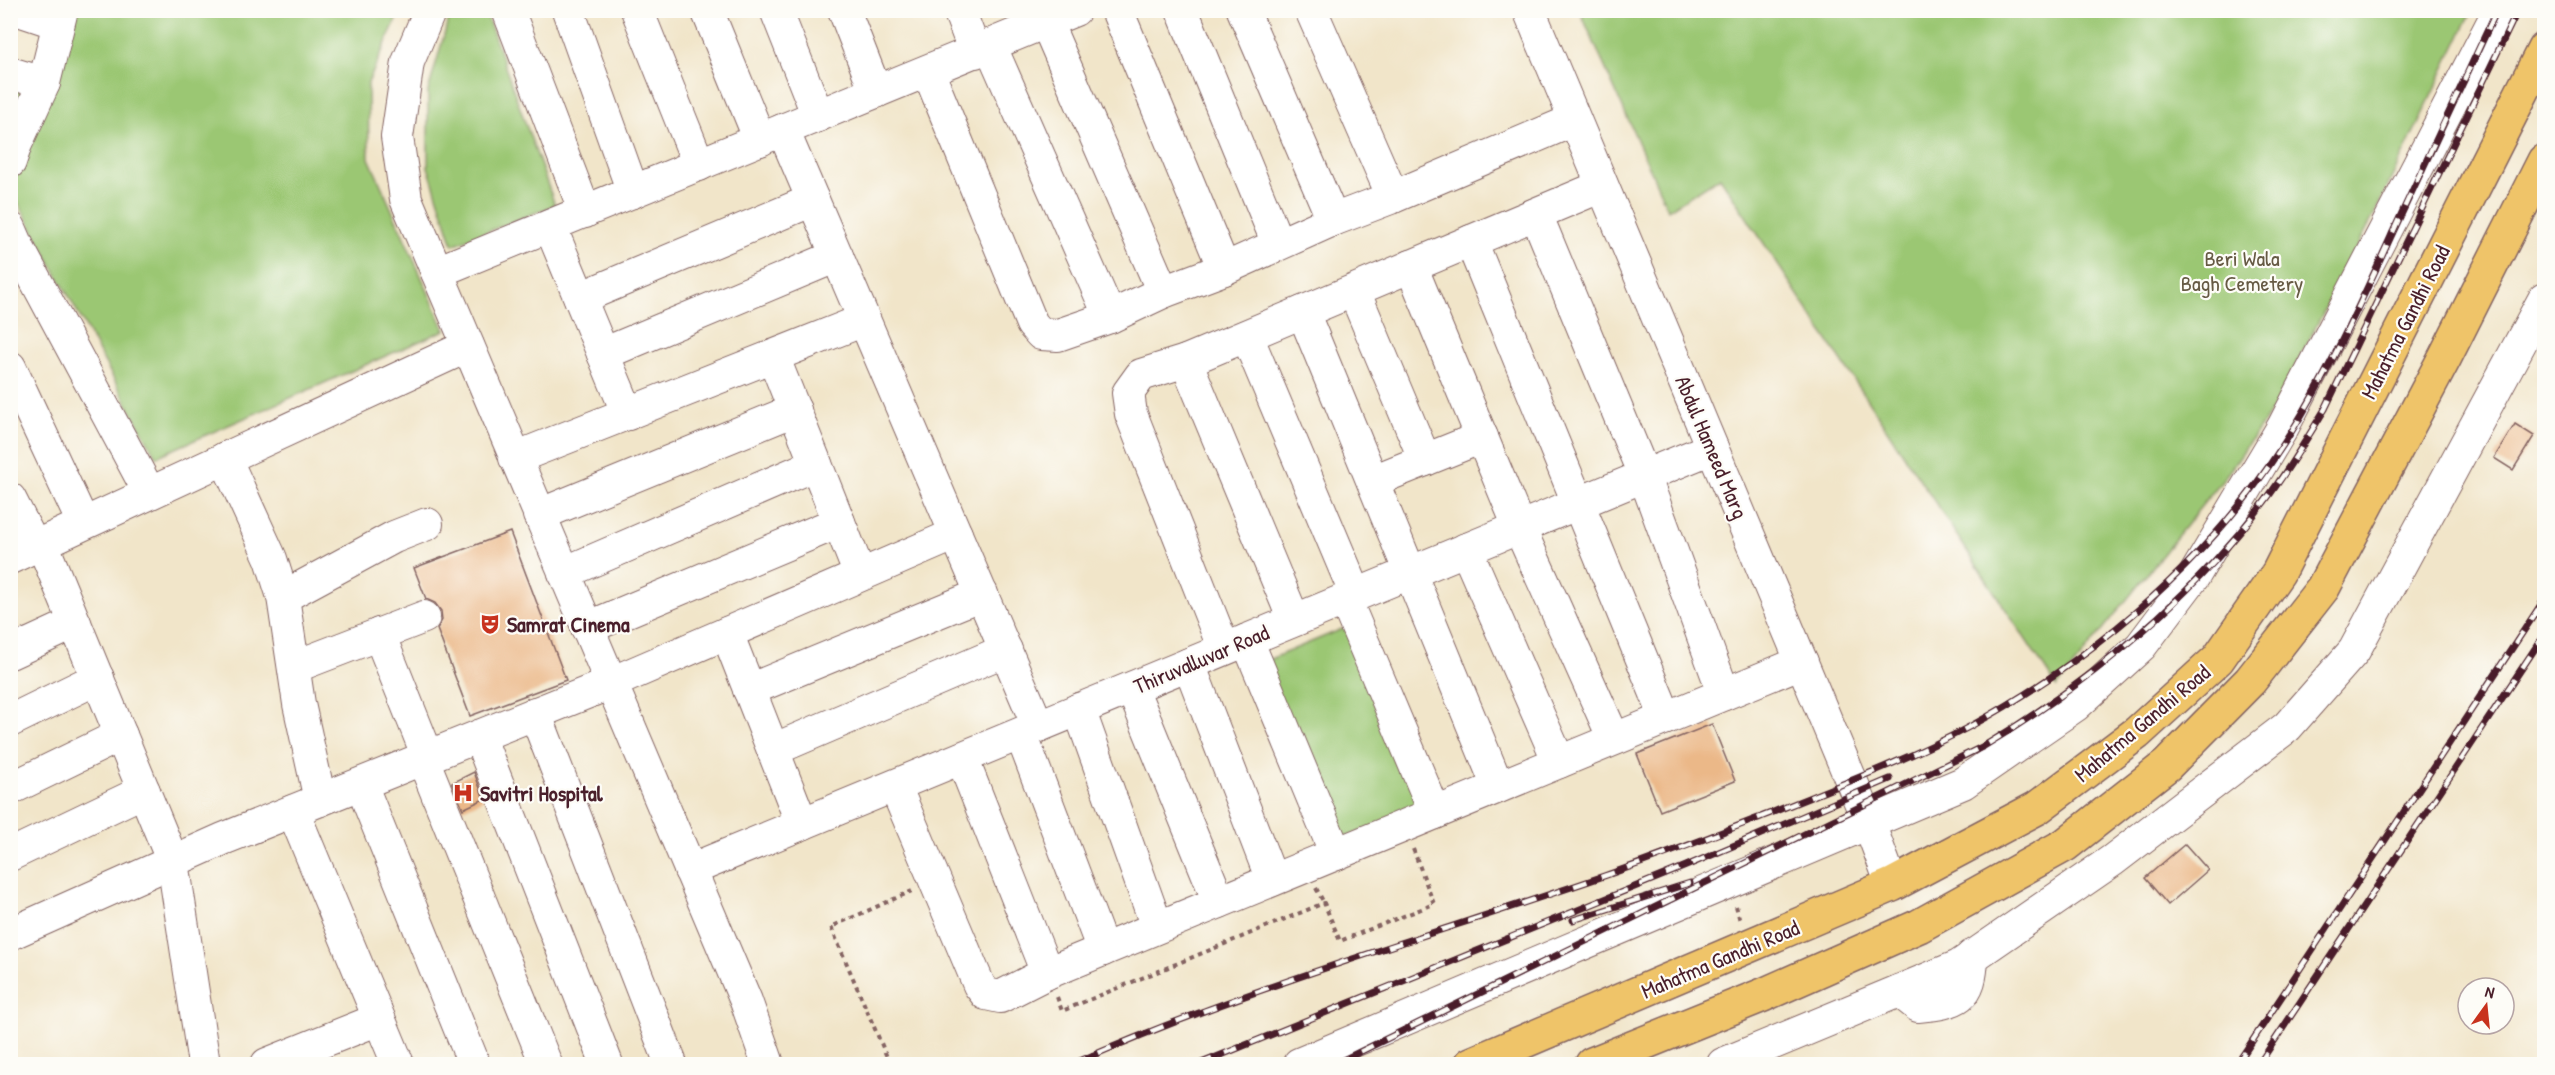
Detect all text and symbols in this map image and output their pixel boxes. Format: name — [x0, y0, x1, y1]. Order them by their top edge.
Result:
street label: Mahatma Gandhi Road — [2353, 240, 2457, 404]
park label: Beri Wala Bagh Cemetery — [2181, 243, 2303, 298]
street label: Abdul Hameed Marg — [1668, 371, 1756, 523]
place label: Samrat Cinema — [507, 609, 630, 639]
theatre icon: Samrat Cinema — [478, 612, 502, 636]
street label: Thiruvalluvar Road — [1129, 617, 1274, 701]
street label: Mahatma Gandhi Road — [2068, 657, 2217, 789]
place label: Savitri Hospital — [480, 778, 604, 809]
hospital icon: Savitri Hospital — [451, 781, 475, 805]
street label: Mahatma Gandhi Road — [1636, 912, 1804, 1006]
north arrow — [2456, 976, 2516, 1036]
text: N — [2483, 980, 2497, 1003]

